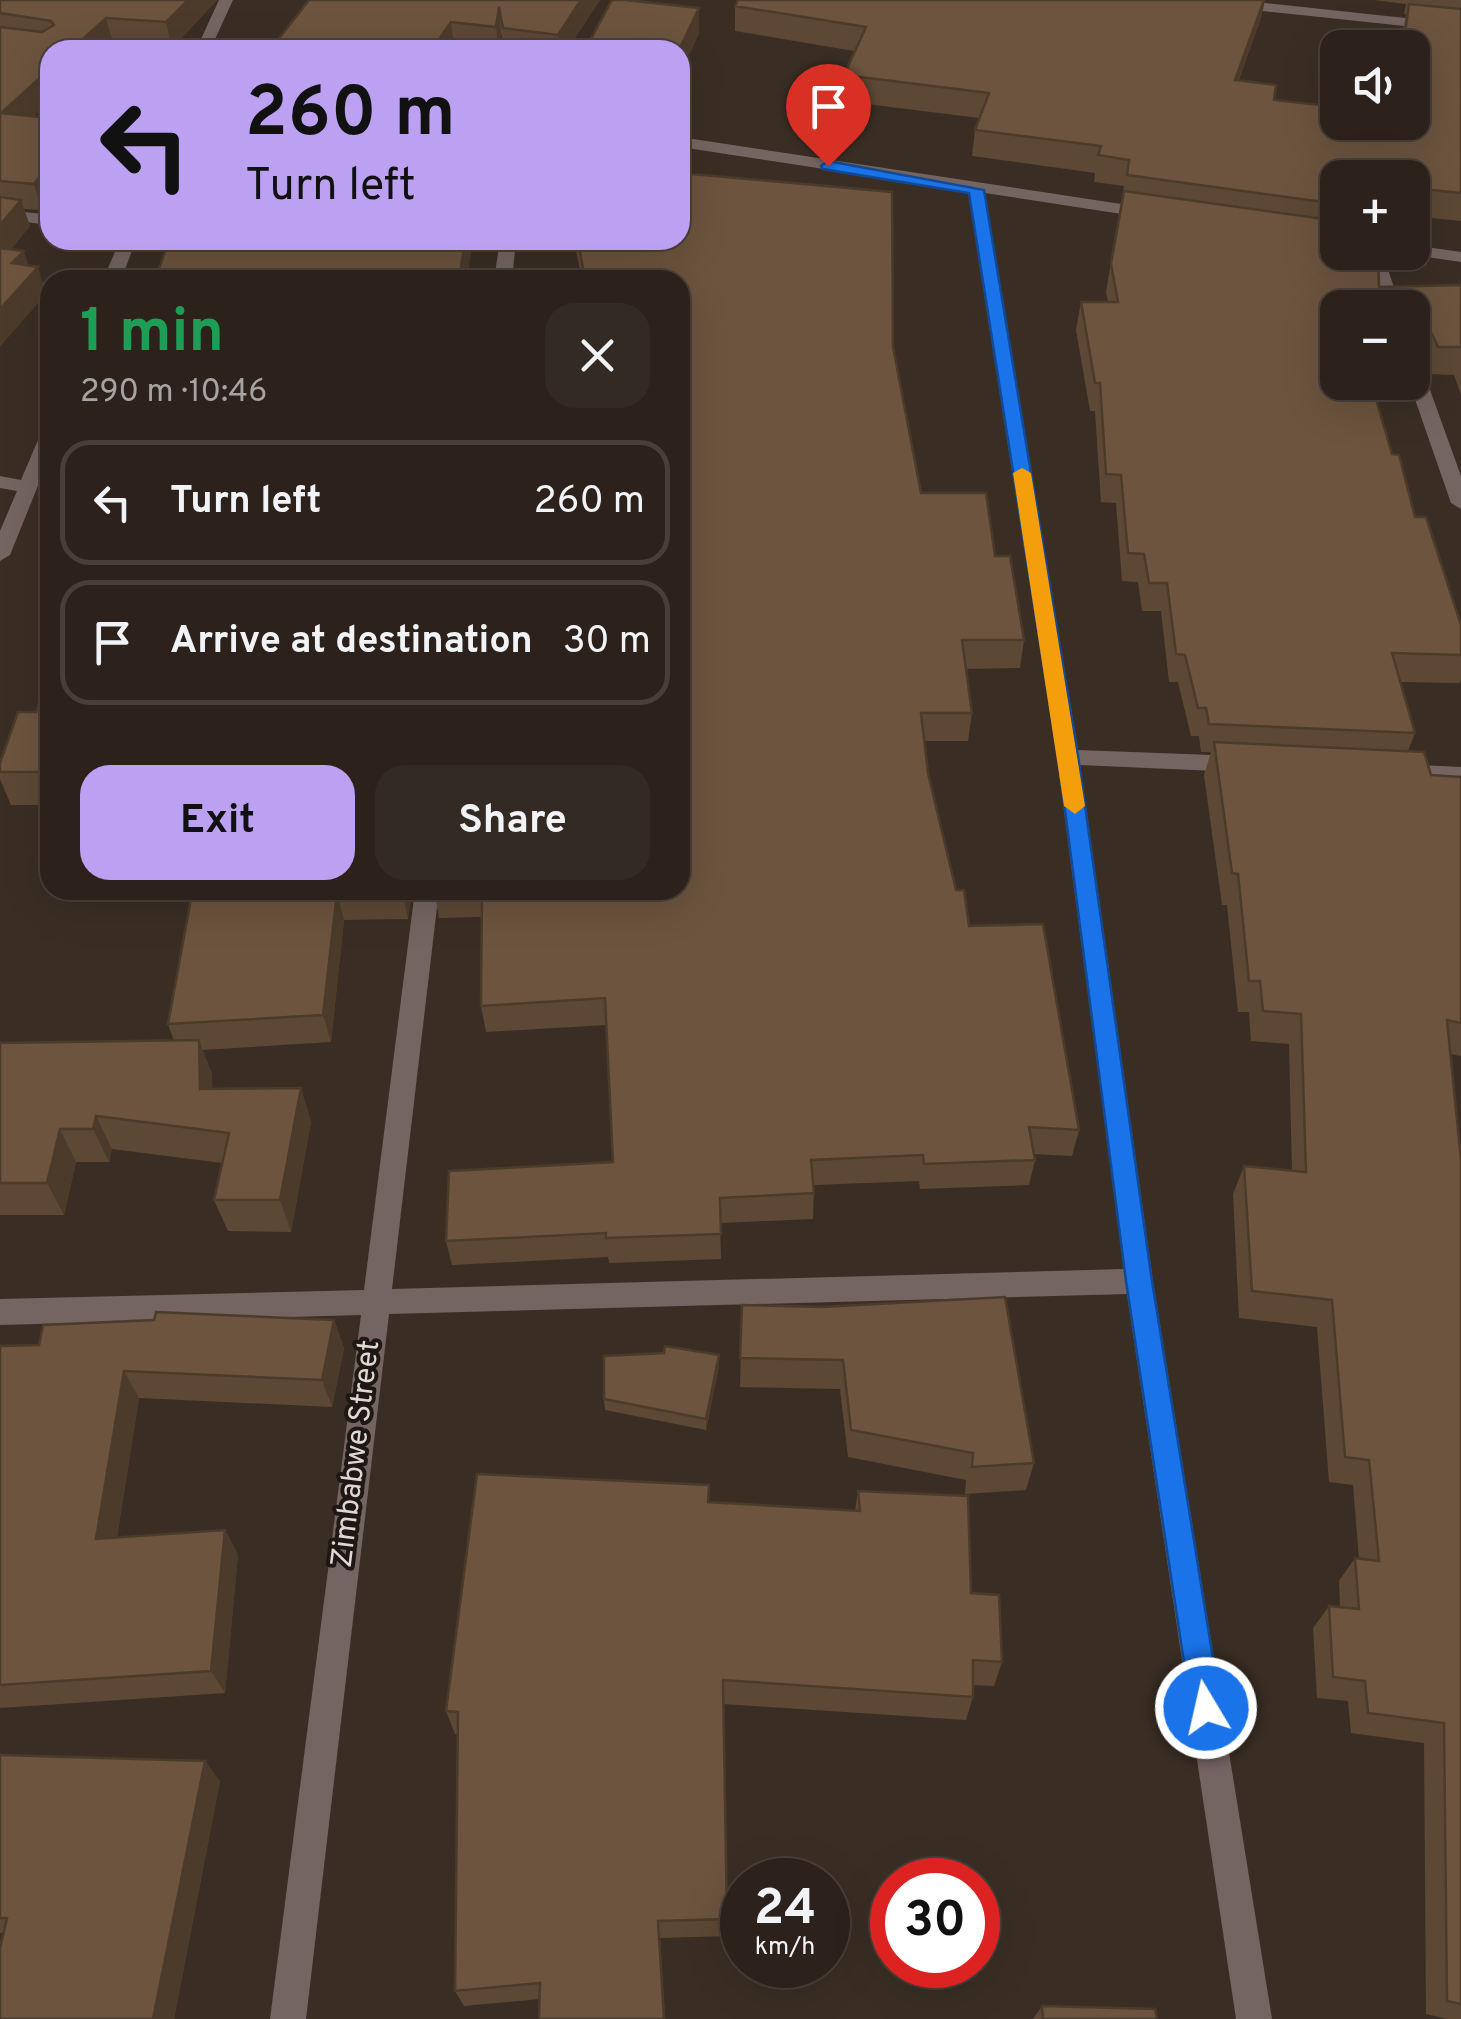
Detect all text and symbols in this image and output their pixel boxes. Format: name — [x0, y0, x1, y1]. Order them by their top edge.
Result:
map controls — [1320, 30, 1430, 400]
button: sound — [1320, 30, 1430, 140]
pin — [786, 64, 871, 167]
text: 260 m — [245, 72, 456, 161]
icon: arrive — [801, 79, 856, 134]
icon: left — [80, 80, 210, 210]
text: Turn left — [245, 159, 416, 216]
button: + — [1320, 160, 1430, 270]
button: − — [1320, 290, 1430, 400]
text: 1 min — [80, 297, 224, 373]
button: close — [545, 303, 650, 408]
text: 290 m · 10:46 — [80, 373, 267, 413]
icon: left — [85, 475, 140, 530]
text: Turn left — [170, 478, 322, 527]
text: 260 m — [534, 478, 645, 527]
icon: arrive — [85, 615, 140, 670]
text: Arrive at destination — [170, 618, 533, 667]
text: 30 m — [563, 618, 651, 667]
button: Exit — [80, 765, 355, 880]
button: Share — [375, 765, 650, 880]
street label: Zimbabwe Street — [325, 1338, 389, 1570]
position arrow — [1154, 1656, 1258, 1760]
speed limit sign: 30 — [870, 1858, 1000, 1988]
text: 24 — [754, 1879, 816, 1942]
text: km/h — [755, 1932, 815, 1964]

